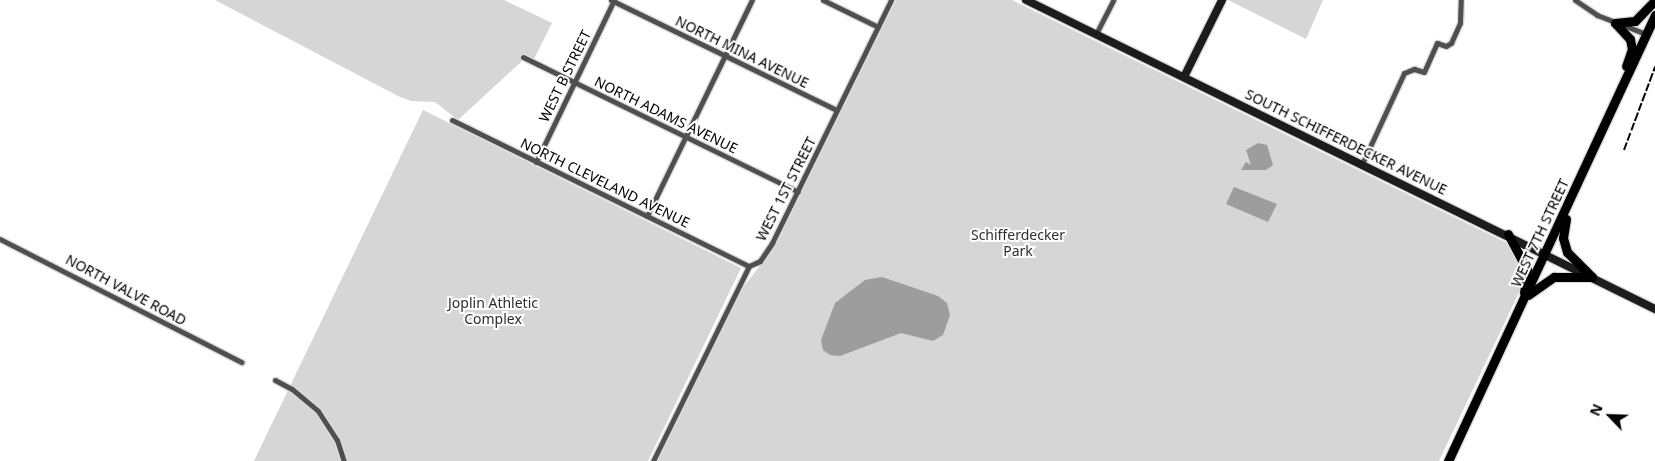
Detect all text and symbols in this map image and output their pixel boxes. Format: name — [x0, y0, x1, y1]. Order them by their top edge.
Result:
street label: NORTH MINA AVENUE — [673, 12, 811, 92]
street label: WEST B STREET — [535, 27, 595, 125]
street label: NORTH ADAMS AVENUE — [592, 73, 740, 157]
street label: SOUTH SCHIFFERDECKER AVENUE — [1242, 86, 1450, 198]
street label: WEST 1ST STREET — [753, 134, 819, 244]
street label: NORTH CLEVELAND AVENUE — [518, 135, 692, 231]
street label: WEST 7TH STREET — [1508, 176, 1572, 290]
park label: Schifferdecker Park — [971, 227, 1065, 260]
street label: NORTH VALVE ROAD — [63, 251, 189, 329]
park label: Joplin Athletic Complex — [448, 295, 538, 328]
north arrow — [1585, 391, 1635, 441]
text: N — [1585, 401, 1607, 419]

